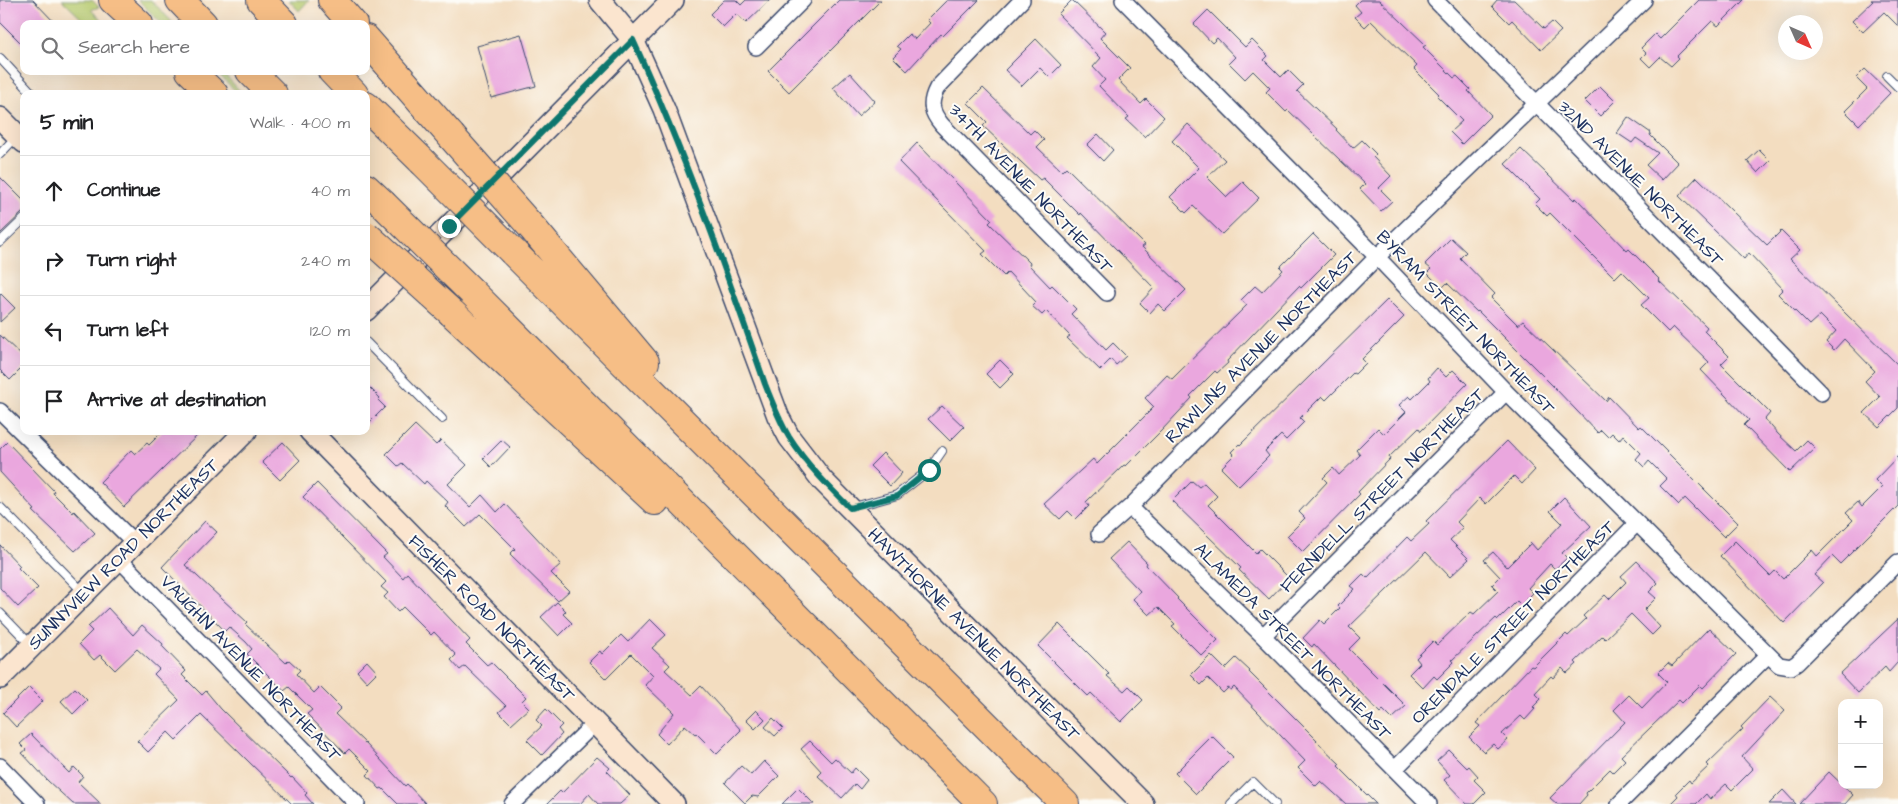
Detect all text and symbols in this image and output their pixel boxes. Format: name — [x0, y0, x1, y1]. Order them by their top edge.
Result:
north arrow — [1778, 15, 1823, 60]
search box — [20, 20, 370, 75]
icon: search — [38, 34, 66, 62]
text: Search here — [78, 34, 190, 61]
street label: 32ND AVENUE NORTHEAST — [1552, 95, 1730, 273]
street label: 34TH AVENUE NORTHEAST — [943, 98, 1119, 279]
text: 5 min — [40, 108, 93, 137]
text: Walk · 400 m — [249, 112, 350, 134]
icon: ahead — [40, 177, 68, 205]
text: Continue — [87, 177, 161, 204]
text: 40 m — [310, 180, 350, 202]
route end — [438, 215, 461, 238]
street label: BYRAM STREET NORTHEAST — [1371, 225, 1561, 421]
street label: RAWLINS AVENUE NORTHEAST — [1160, 245, 1364, 449]
icon: right — [40, 247, 68, 275]
text: Turn right — [87, 247, 176, 274]
text: 240 m — [301, 250, 350, 272]
icon: left — [40, 317, 68, 345]
text: Turn left — [87, 317, 168, 344]
text: 120 m — [310, 320, 350, 342]
street label: FERNDELL STREET NORTHEAST — [1274, 382, 1491, 598]
icon: arrive — [40, 387, 68, 415]
text: Arrive at destination — [87, 387, 266, 414]
street label: SUNNYVIEW ROAD NORTHEAST — [22, 453, 225, 656]
route start — [918, 459, 941, 482]
street label: ORENDALE STREET NORTHEAST — [1406, 514, 1621, 730]
street label: HAWTHORNE AVENUE NORTHEAST — [862, 522, 1086, 747]
street label: FISHER ROAD NORTHEAST — [403, 529, 581, 708]
street label: ALAMEDA STREET NORTHEAST — [1188, 537, 1398, 746]
street label: VAUGHN AVENUE NORTHEAST — [155, 569, 347, 768]
map controls — [1838, 699, 1883, 789]
button: + — [1838, 699, 1883, 744]
button: − — [1838, 744, 1883, 789]

